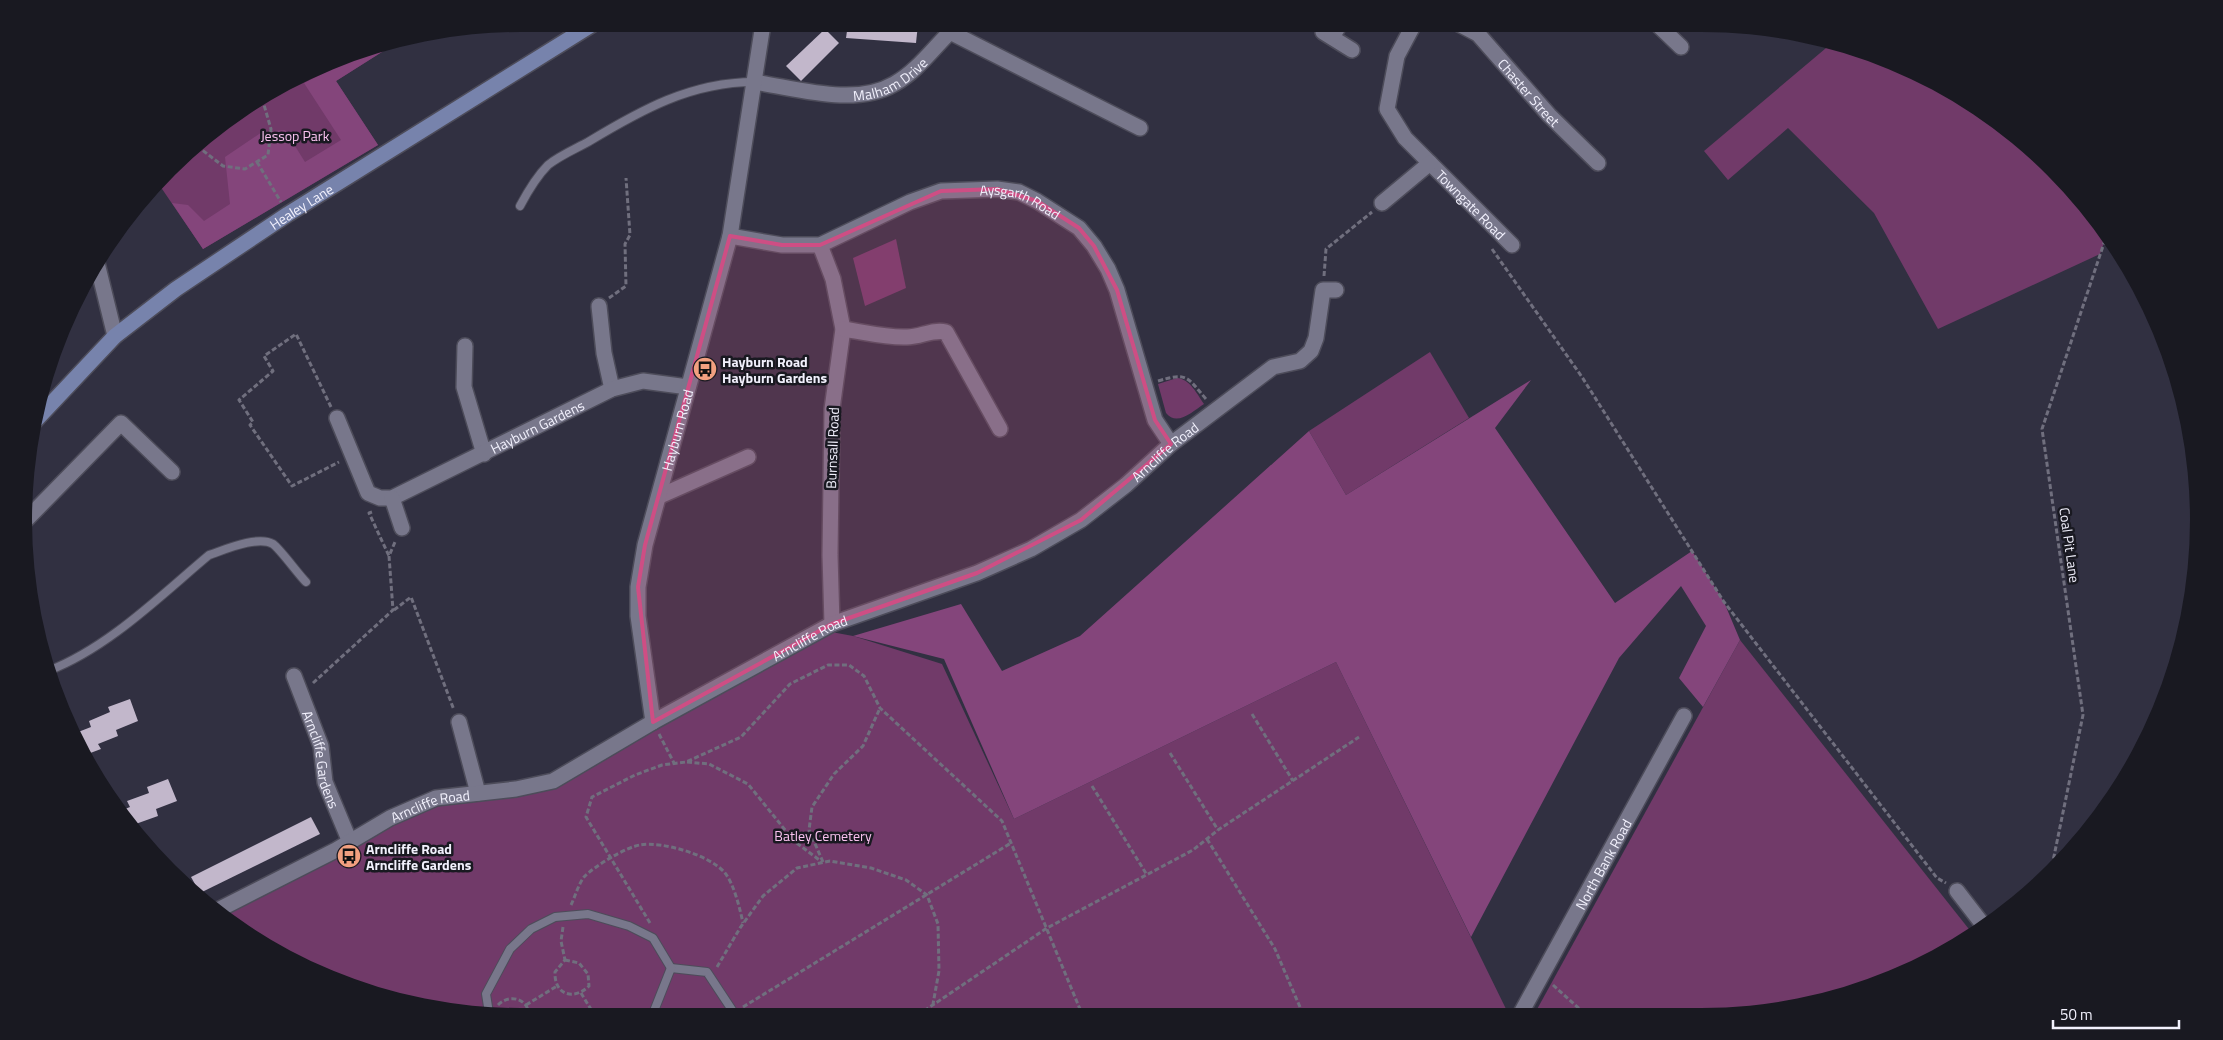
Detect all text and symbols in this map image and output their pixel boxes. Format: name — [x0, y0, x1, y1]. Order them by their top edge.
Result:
street label: Malham Drive — [852, 52, 932, 106]
street label: Chaster Street — [1493, 54, 1565, 131]
park label: Jessop Park — [261, 125, 330, 146]
street label: Towngate Road — [1432, 165, 1511, 244]
street label: Healey Lane — [265, 178, 337, 234]
street label: Aysgarth Road — [979, 178, 1065, 224]
place label: Hayburn Road Hayburn Gardens — [722, 351, 827, 388]
bus stop icon: Hayburn Road Hayburn Gardens — [692, 356, 718, 382]
street label: Hayburn Road — [655, 387, 698, 473]
street label: Hayburn Gardens — [487, 394, 588, 458]
street label: Burnsall Road — [820, 407, 844, 489]
street label: Arncliffe Road — [1126, 416, 1203, 486]
street label: Coal Pit Lane — [2054, 506, 2086, 584]
street label: Arncliffe Road — [768, 609, 850, 666]
street label: Arncliffe Gardens — [298, 707, 345, 811]
street label: Arncliffe Road — [387, 784, 471, 827]
street label: North Bank Road — [1569, 815, 1636, 913]
park label: Batley Cemetery — [774, 825, 872, 846]
place label: Arncliffe Road Arncliffe Gardens — [366, 838, 472, 875]
bus stop icon: Arncliffe Road Arncliffe Gardens — [336, 843, 362, 869]
scale bar — [2053, 998, 2179, 1030]
text: 50 m — [2060, 1003, 2093, 1026]

